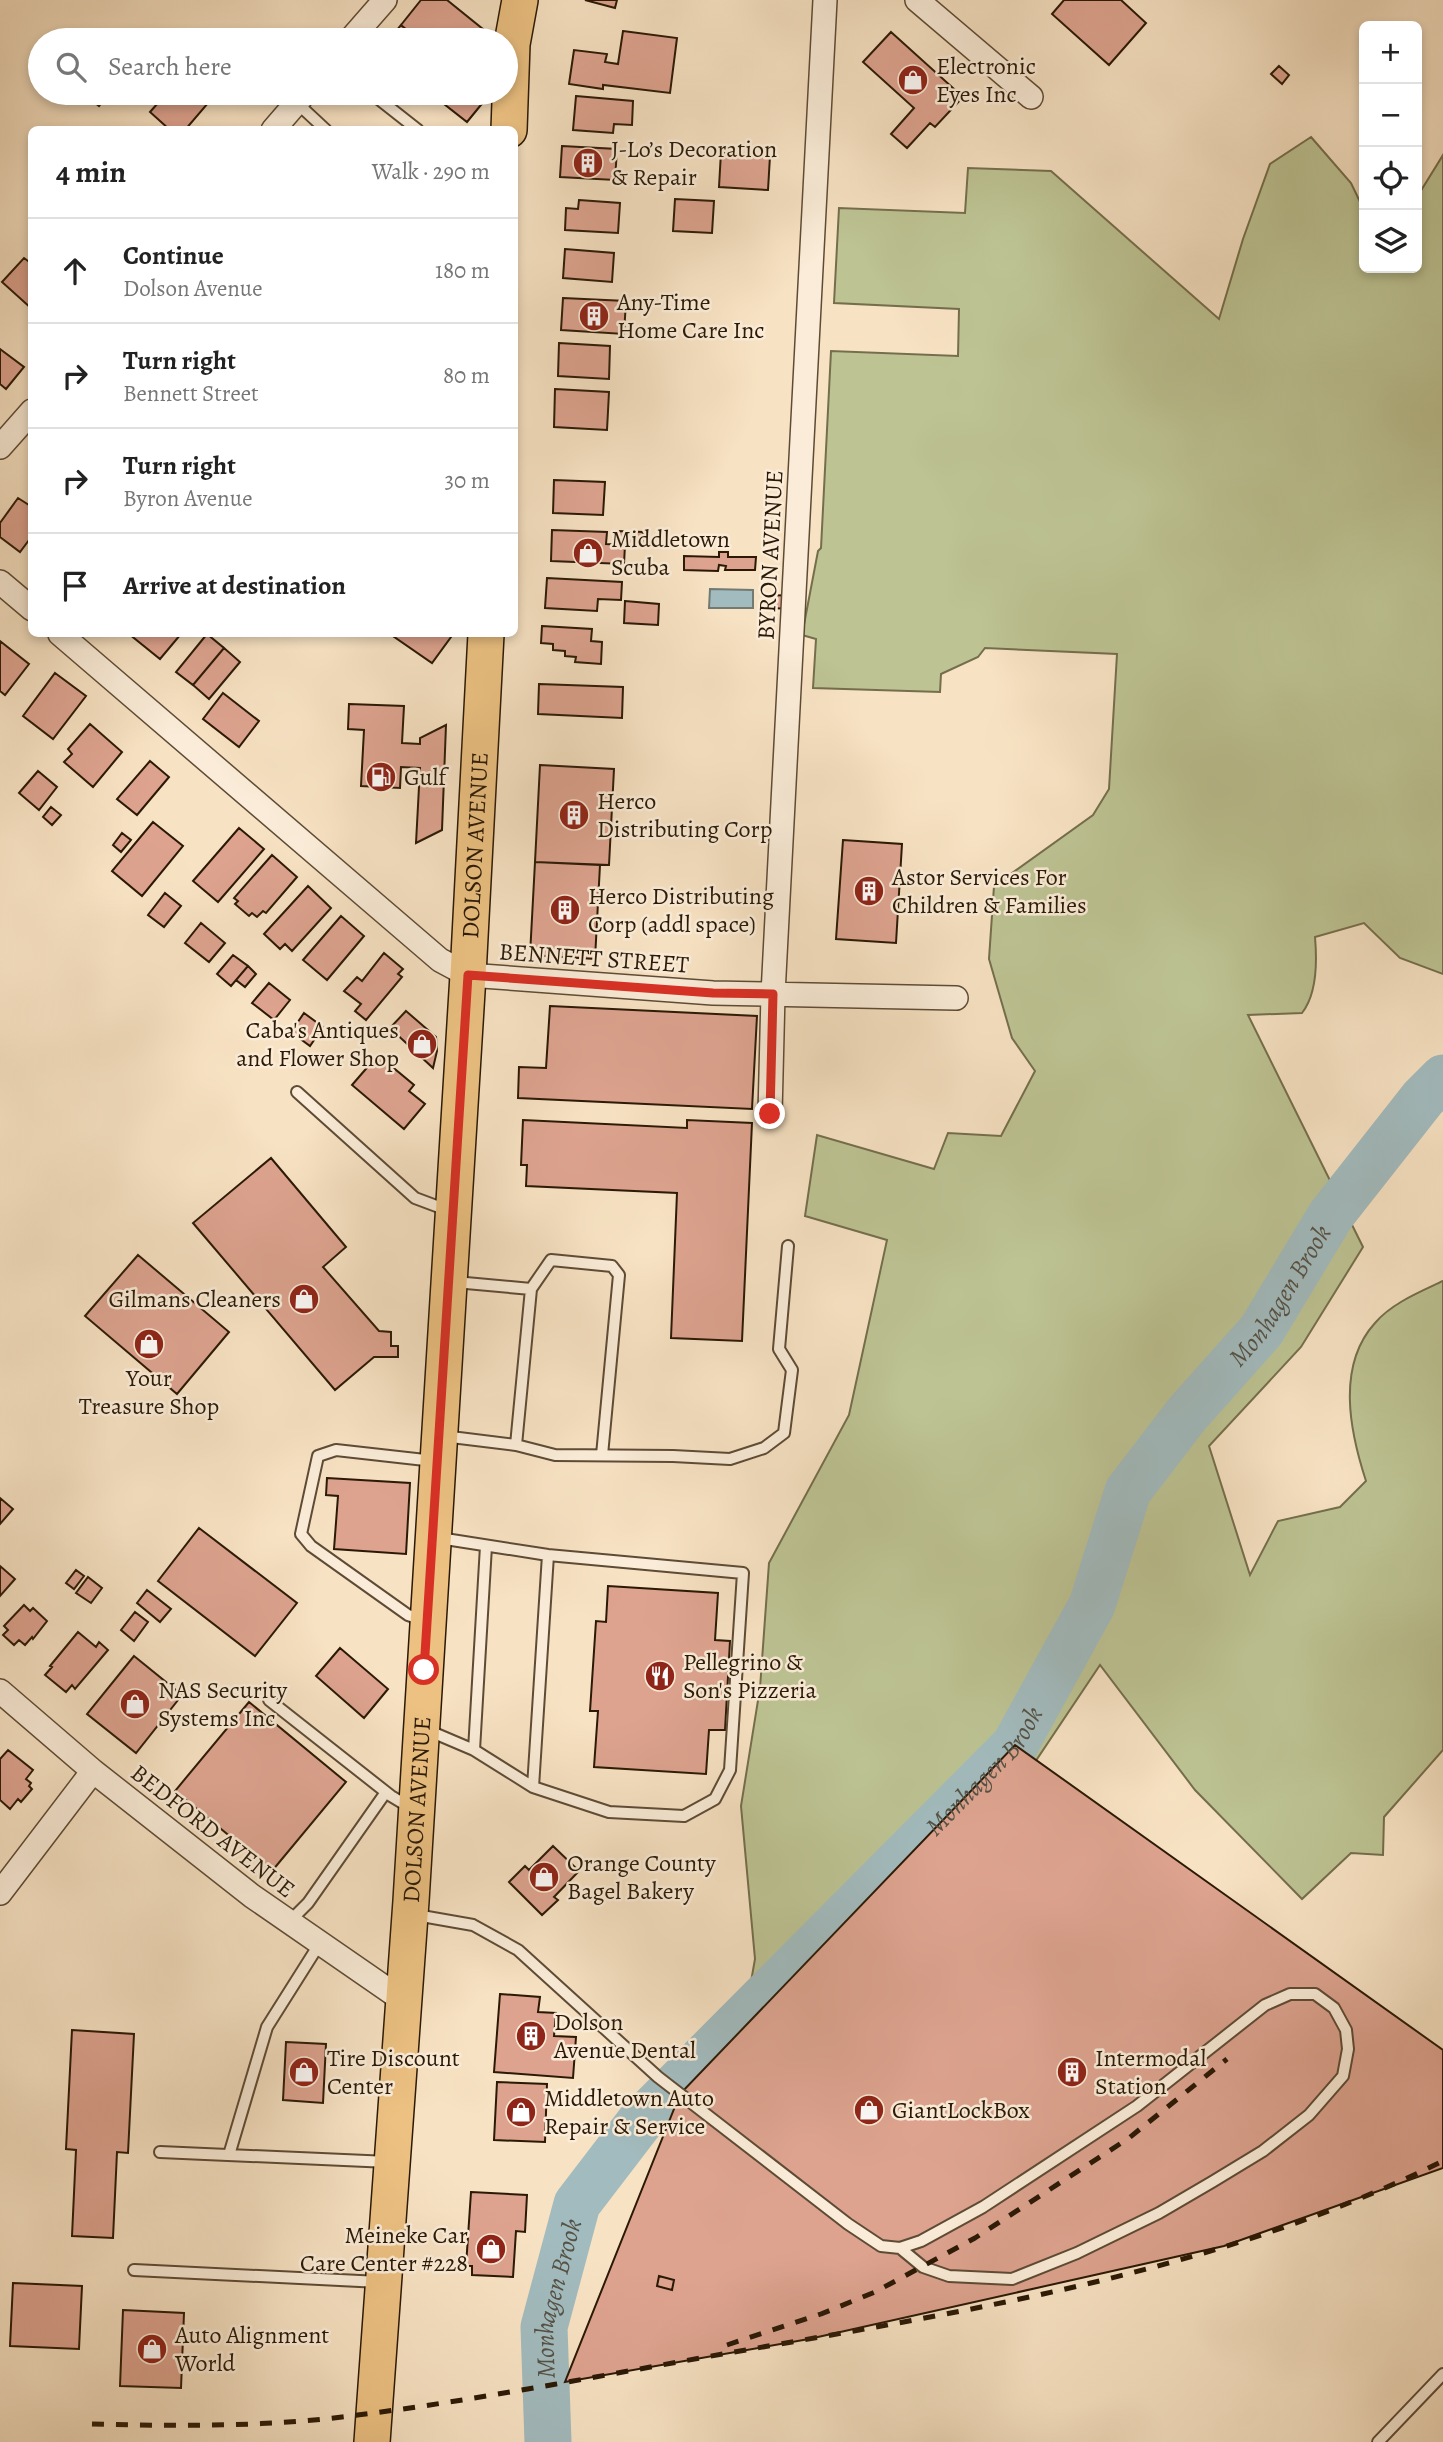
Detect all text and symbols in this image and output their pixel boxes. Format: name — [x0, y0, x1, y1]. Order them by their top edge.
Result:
map controls — [1359, 21, 1422, 273]
button: + — [1359, 21, 1422, 84]
search box — [28, 28, 518, 105]
icon: search — [52, 48, 90, 86]
text: Search here — [108, 49, 232, 84]
place label: Electronic Eyes Inc — [936, 50, 1036, 110]
shop icon: Electronic Eyes Inc — [896, 63, 930, 97]
button: − — [1359, 84, 1422, 147]
place label: J-Lo’s Decoration & Repair — [611, 133, 777, 193]
building icon: J-Lo’s Decoration & Repair — [571, 146, 605, 180]
button: locate — [1359, 147, 1422, 210]
text: 4 min — [56, 152, 126, 192]
text: Walk · 290 m — [372, 156, 490, 187]
button: layers — [1359, 210, 1422, 273]
text: Continue — [123, 238, 224, 273]
icon: ahead — [56, 252, 94, 290]
text: 180 m — [435, 255, 490, 286]
text: Dolson Avenue — [123, 273, 263, 304]
place label: Any-Time Home Care Inc — [616, 286, 764, 346]
building icon: Any-Time Home Care Inc — [577, 299, 611, 333]
text: Turn right — [123, 343, 236, 378]
icon: right — [56, 357, 94, 395]
text: 80 m — [443, 360, 490, 391]
text: Bennett Street — [123, 378, 259, 409]
text: Turn right — [123, 448, 236, 483]
icon: right — [56, 462, 94, 500]
text: 30 m — [444, 465, 490, 496]
street label: BYRON AVENUE — [750, 469, 790, 641]
text: Byron Avenue — [123, 483, 252, 514]
place label: Middletown Scuba — [611, 523, 730, 583]
shop icon: Middletown Scuba — [571, 536, 605, 570]
icon: arrive — [56, 567, 94, 605]
text: Arrive at destination — [123, 568, 346, 603]
street label: DOLSON AVENUE — [454, 751, 496, 939]
fuel station icon: Gulf — [364, 760, 398, 794]
place label: Gulf — [404, 761, 449, 793]
place label: Herco Distributing Corp — [597, 785, 772, 845]
building icon: Herco Distributing Corp — [557, 798, 591, 832]
place label: Astor Services For Children & Families — [891, 861, 1087, 921]
building icon: Astor Services For Children & Families — [852, 874, 886, 908]
place label: Herco Distributing Corp (addl space) — [588, 880, 774, 940]
building icon: Herco Distributing Corp (addl space) — [548, 893, 582, 927]
street label: BENNETT STREET — [498, 935, 690, 981]
place label: Caba's Antiques and Flower Shop — [236, 1014, 399, 1074]
shop icon: Caba's Antiques and Flower Shop — [405, 1027, 439, 1061]
route end — [754, 1098, 785, 1129]
water label: Monhagen Brook — [1220, 1218, 1339, 1374]
shop icon: Gilmans Cleaners — [287, 1282, 321, 1316]
place label: Gilmans Cleaners — [109, 1283, 281, 1315]
shop icon: Your Treasure Shop — [132, 1327, 166, 1361]
place label: Your Treasure Shop — [79, 1362, 219, 1422]
place label: Pellegrino & Son's Pizzeria — [683, 1646, 818, 1706]
route start — [408, 1654, 439, 1685]
restaurant icon: Pellegrino & Son's Pizzeria — [643, 1659, 677, 1693]
place label: NAS Security Systems Inc — [158, 1674, 288, 1734]
shop icon: NAS Security Systems Inc — [118, 1687, 152, 1721]
water label: Monhagen Brook — [917, 1700, 1051, 1843]
street label: DOLSON AVENUE — [395, 1715, 438, 1904]
street label: BEDFORD AVENUE — [124, 1757, 302, 1905]
place label: Orange County Bagel Bakery — [567, 1847, 716, 1907]
shop icon: Orange County Bagel Bakery — [527, 1860, 561, 1894]
place label: Dolson Avenue Dental — [553, 2006, 696, 2066]
building icon: Dolson Avenue Dental — [514, 2019, 548, 2053]
place label: Tire Discount Center — [327, 2042, 460, 2102]
place label: Intermodal Station — [1095, 2042, 1206, 2102]
shop icon: Tire Discount Center — [287, 2055, 321, 2089]
building icon: Intermodal Station — [1055, 2055, 1089, 2089]
place label: Middletown Auto Repair & Service — [544, 2082, 714, 2142]
shop icon: GiantLockBox — [852, 2093, 886, 2127]
place label: GiantLockBox — [892, 2094, 1030, 2126]
shop icon: Middletown Auto Repair & Service — [504, 2095, 538, 2129]
water label: Monhagen Brook — [526, 2215, 590, 2379]
place label: Meineke Car Care Center #228 — [300, 2219, 468, 2279]
shop icon: Meineke Car Care Center #228 — [474, 2232, 508, 2266]
place label: Auto Alignment World — [174, 2319, 329, 2379]
shop icon: Auto Alignment World — [135, 2332, 169, 2366]

